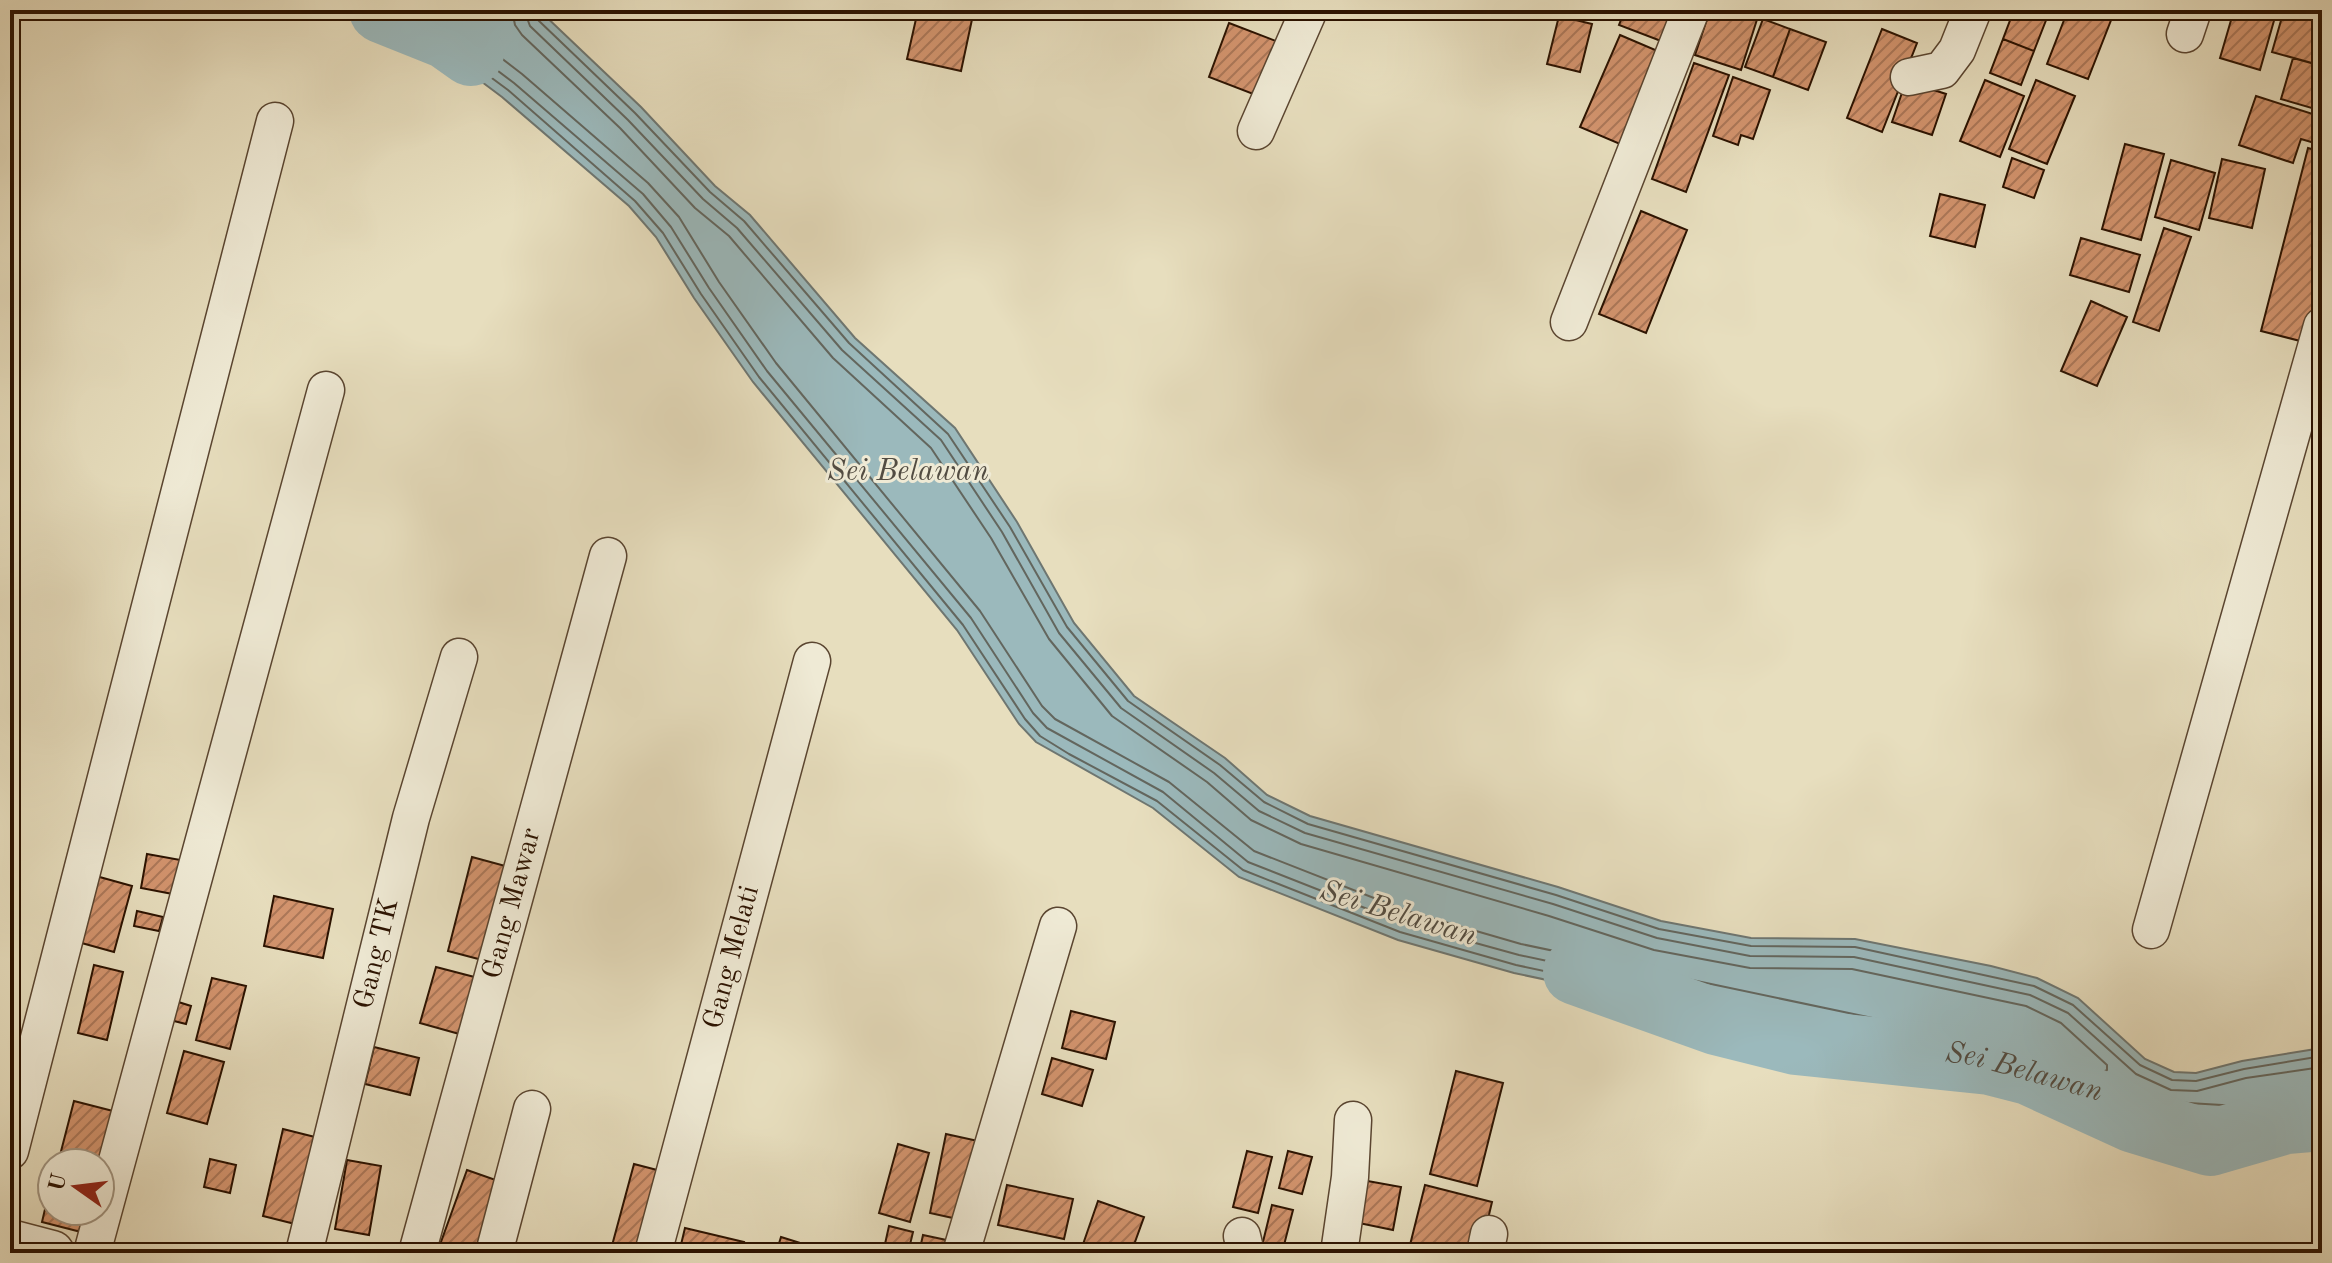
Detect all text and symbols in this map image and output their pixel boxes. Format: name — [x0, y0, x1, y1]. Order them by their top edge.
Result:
water label: Sei Belawan — [827, 457, 989, 487]
street label: Gang Mawar — [479, 825, 547, 982]
water label: Sei Belawan — [1316, 876, 1480, 952]
street label: Gang Melati — [700, 883, 765, 1032]
street label: Gang TK — [350, 896, 405, 1012]
water label: Sei Belawan — [1943, 1038, 2106, 1108]
north arrow — [36, 1147, 116, 1227]
text: U — [46, 1172, 71, 1194]

